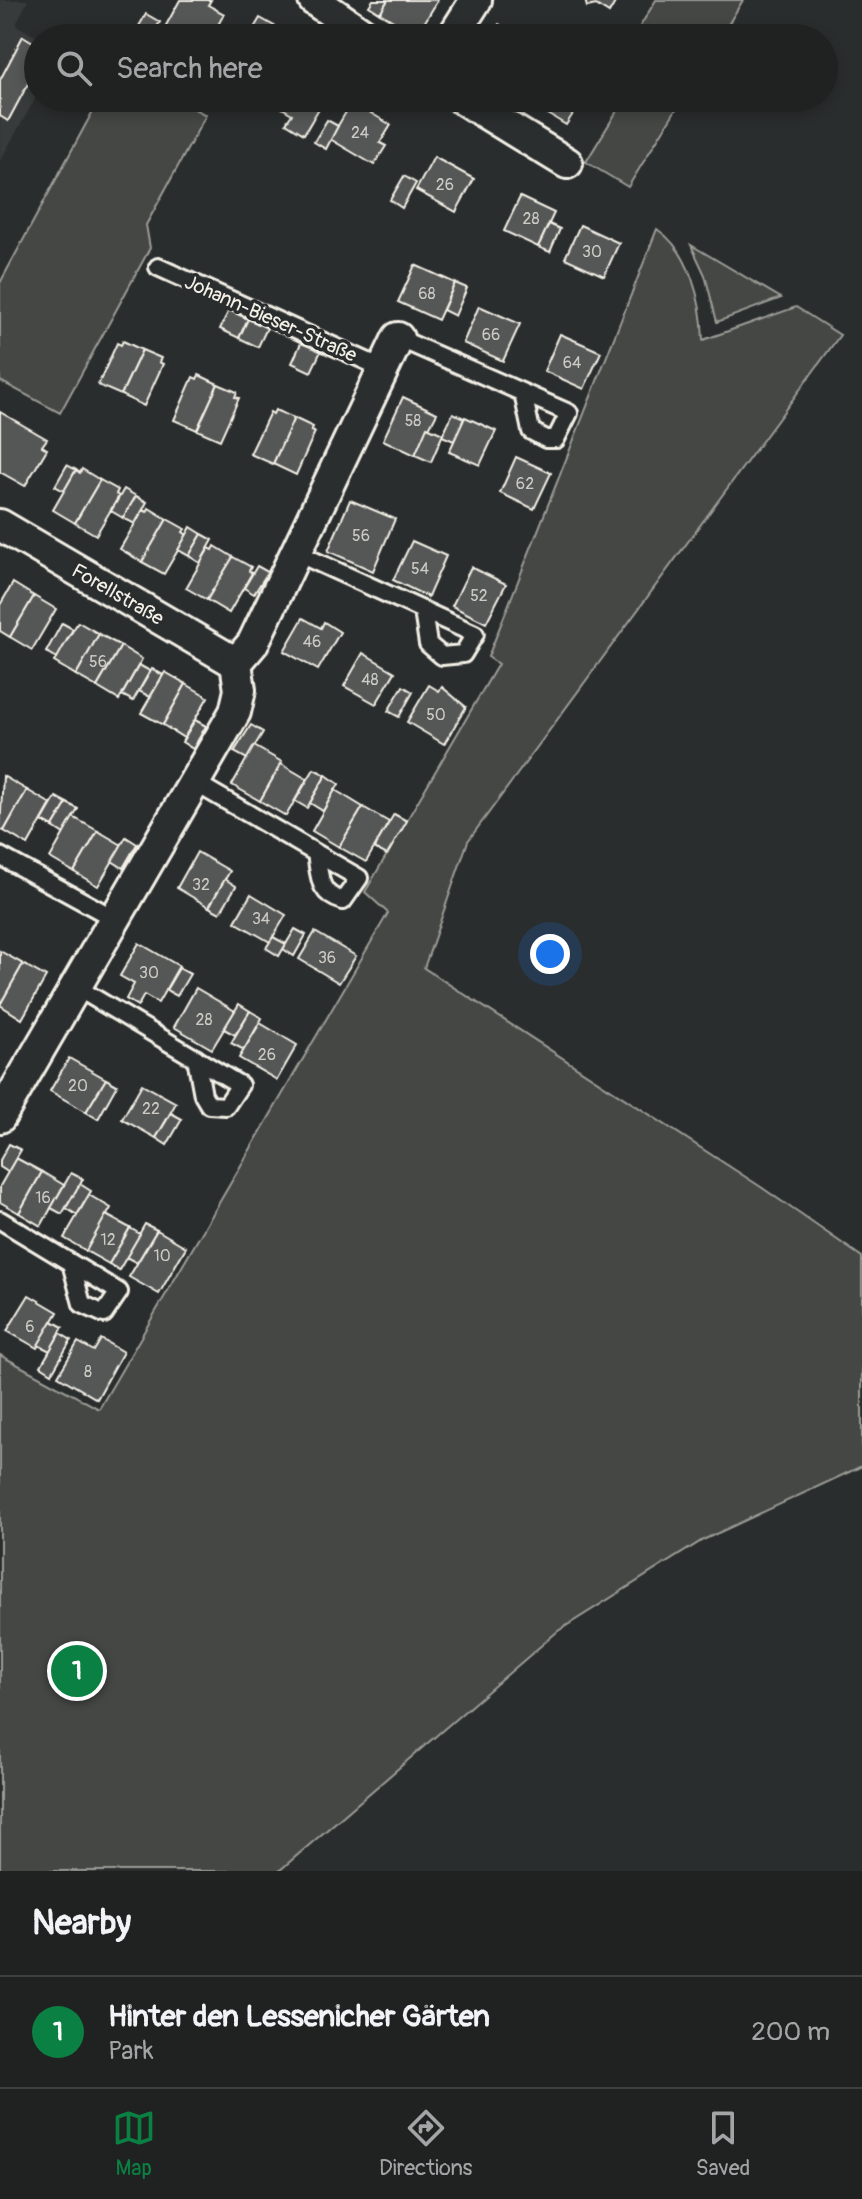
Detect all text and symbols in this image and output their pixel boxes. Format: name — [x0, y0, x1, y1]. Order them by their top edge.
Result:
search box — [24, 24, 838, 112]
icon: search — [52, 46, 96, 90]
text: Search here — [116, 50, 263, 87]
house number: 24 — [351, 123, 369, 143]
house number: 26 — [436, 175, 454, 195]
house number: 28 — [522, 209, 540, 229]
house number: 30 — [582, 242, 602, 262]
street label: Johann-Bieser-Straße — [181, 269, 361, 368]
house number: 68 — [418, 284, 436, 304]
house number: 66 — [482, 325, 500, 345]
house number: 64 — [563, 353, 581, 373]
house number: 58 — [405, 411, 421, 431]
house number: 62 — [516, 474, 534, 494]
house number: 56 — [352, 526, 370, 546]
street label: Forellstraße — [67, 558, 168, 631]
house number: 54 — [411, 559, 429, 579]
house number: 52 — [470, 586, 488, 606]
house number: 46 — [303, 632, 321, 652]
house number: 56 — [89, 652, 107, 672]
house number: 48 — [361, 670, 379, 690]
house number: 50 — [426, 705, 446, 725]
house number: 32 — [192, 875, 210, 895]
house number: 34 — [252, 909, 270, 929]
your location — [530, 934, 570, 974]
house number: 36 — [318, 948, 336, 968]
house number: 30 — [139, 963, 159, 983]
house number: 28 — [195, 1010, 213, 1030]
house number: 26 — [258, 1045, 276, 1065]
house number: 20 — [68, 1076, 88, 1096]
house number: 22 — [142, 1099, 160, 1119]
house number: 16 — [35, 1188, 51, 1208]
house number: 12 — [100, 1230, 116, 1250]
house number: 10 — [153, 1246, 171, 1266]
house number: 6 — [25, 1317, 35, 1337]
house number: 8 — [84, 1362, 92, 1382]
pin: 1 — [51, 1641, 103, 1701]
text: Nearby — [32, 1902, 131, 1945]
text: Hinter den Lessenicher Gärten — [108, 1998, 490, 2035]
text: 1 — [53, 2016, 63, 2048]
text: 200 m — [751, 2016, 830, 2048]
text: Park — [108, 2035, 154, 2067]
tab: Map — [112, 2106, 156, 2182]
tab: Directions — [379, 2106, 472, 2182]
tab: Saved — [696, 2106, 750, 2182]

